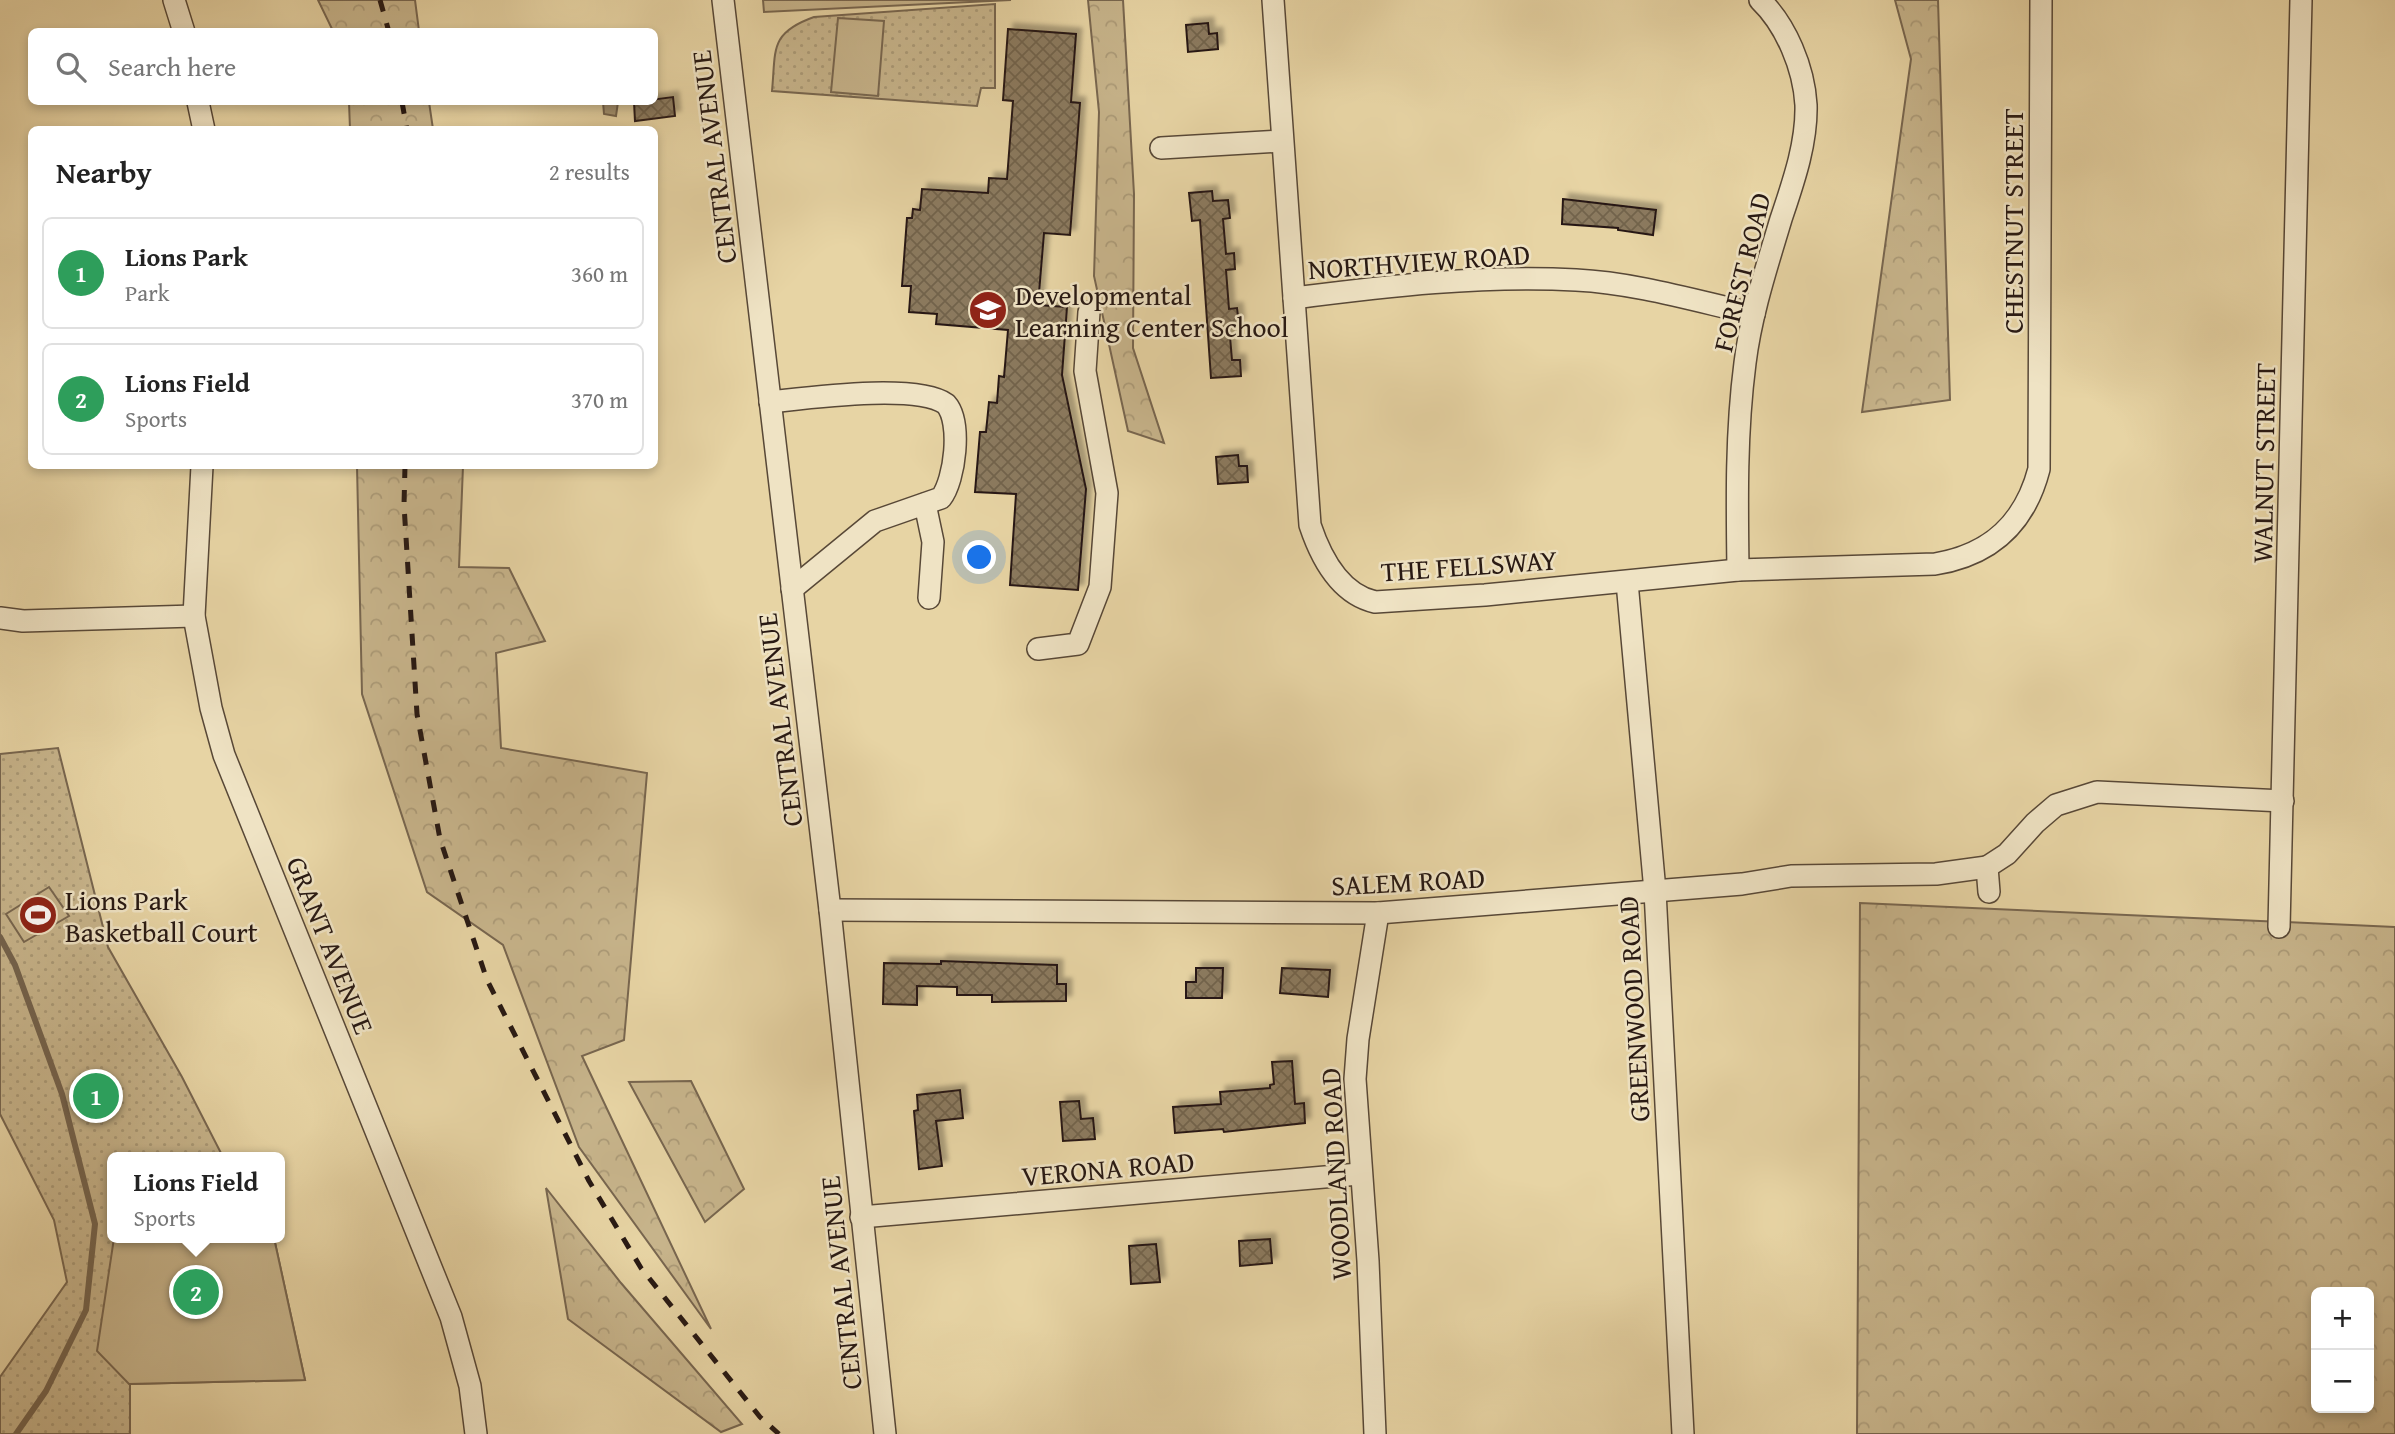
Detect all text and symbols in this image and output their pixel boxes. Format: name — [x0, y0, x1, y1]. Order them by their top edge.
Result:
search box — [28, 28, 658, 105]
text: Search here — [108, 47, 236, 86]
icon: search — [52, 48, 90, 86]
street label: CENTRAL AVENUE — [680, 48, 746, 266]
street label: CHESTNUT STREET — [1992, 108, 2033, 334]
text: Nearby — [56, 150, 152, 194]
text: 2 results — [549, 155, 630, 188]
street label: FOREST ROAD — [1701, 188, 1781, 356]
street label: NORTHVIEW ROAD — [1307, 233, 1531, 289]
text: Lions Park — [125, 237, 248, 276]
text: 1 — [75, 257, 87, 290]
text: 360 m — [571, 257, 628, 290]
place label: Developmental Learning Center School — [1015, 274, 1289, 347]
text: Park — [125, 276, 169, 309]
school or university icon: Developmental Learning Center School — [967, 289, 1009, 331]
street label: WALNUT STREET — [2241, 362, 2285, 564]
text: Lions Field — [125, 363, 250, 402]
text: 2 — [75, 383, 87, 416]
text: 370 m — [571, 383, 628, 416]
text: Sports — [125, 402, 187, 435]
street label: THE FELLSWAY — [1380, 538, 1559, 592]
your location — [962, 540, 996, 574]
street label: CENTRAL AVENUE — [746, 611, 812, 829]
street label: GRANT AVENUE — [277, 850, 385, 1040]
street label: SALEM ROAD — [1330, 857, 1486, 905]
place label: Lions Park Basketball Court — [65, 879, 258, 952]
sports icon: Lions Park Basketball Court — [17, 894, 59, 936]
street label: GREENWOOD ROAD — [1607, 895, 1659, 1123]
street label: WOODLAND ROAD — [1309, 1067, 1361, 1281]
pin: 1 — [73, 1070, 119, 1122]
street label: VERONA ROAD — [1020, 1140, 1196, 1196]
popup — [107, 1152, 285, 1243]
text: Lions Field — [134, 1162, 258, 1201]
street label: CENTRAL AVENUE — [808, 1174, 872, 1392]
text: Sports — [134, 1201, 196, 1234]
pin: 2 — [173, 1266, 219, 1318]
map controls — [2311, 1287, 2374, 1413]
button: + — [2311, 1287, 2374, 1350]
button: − — [2311, 1350, 2374, 1413]

